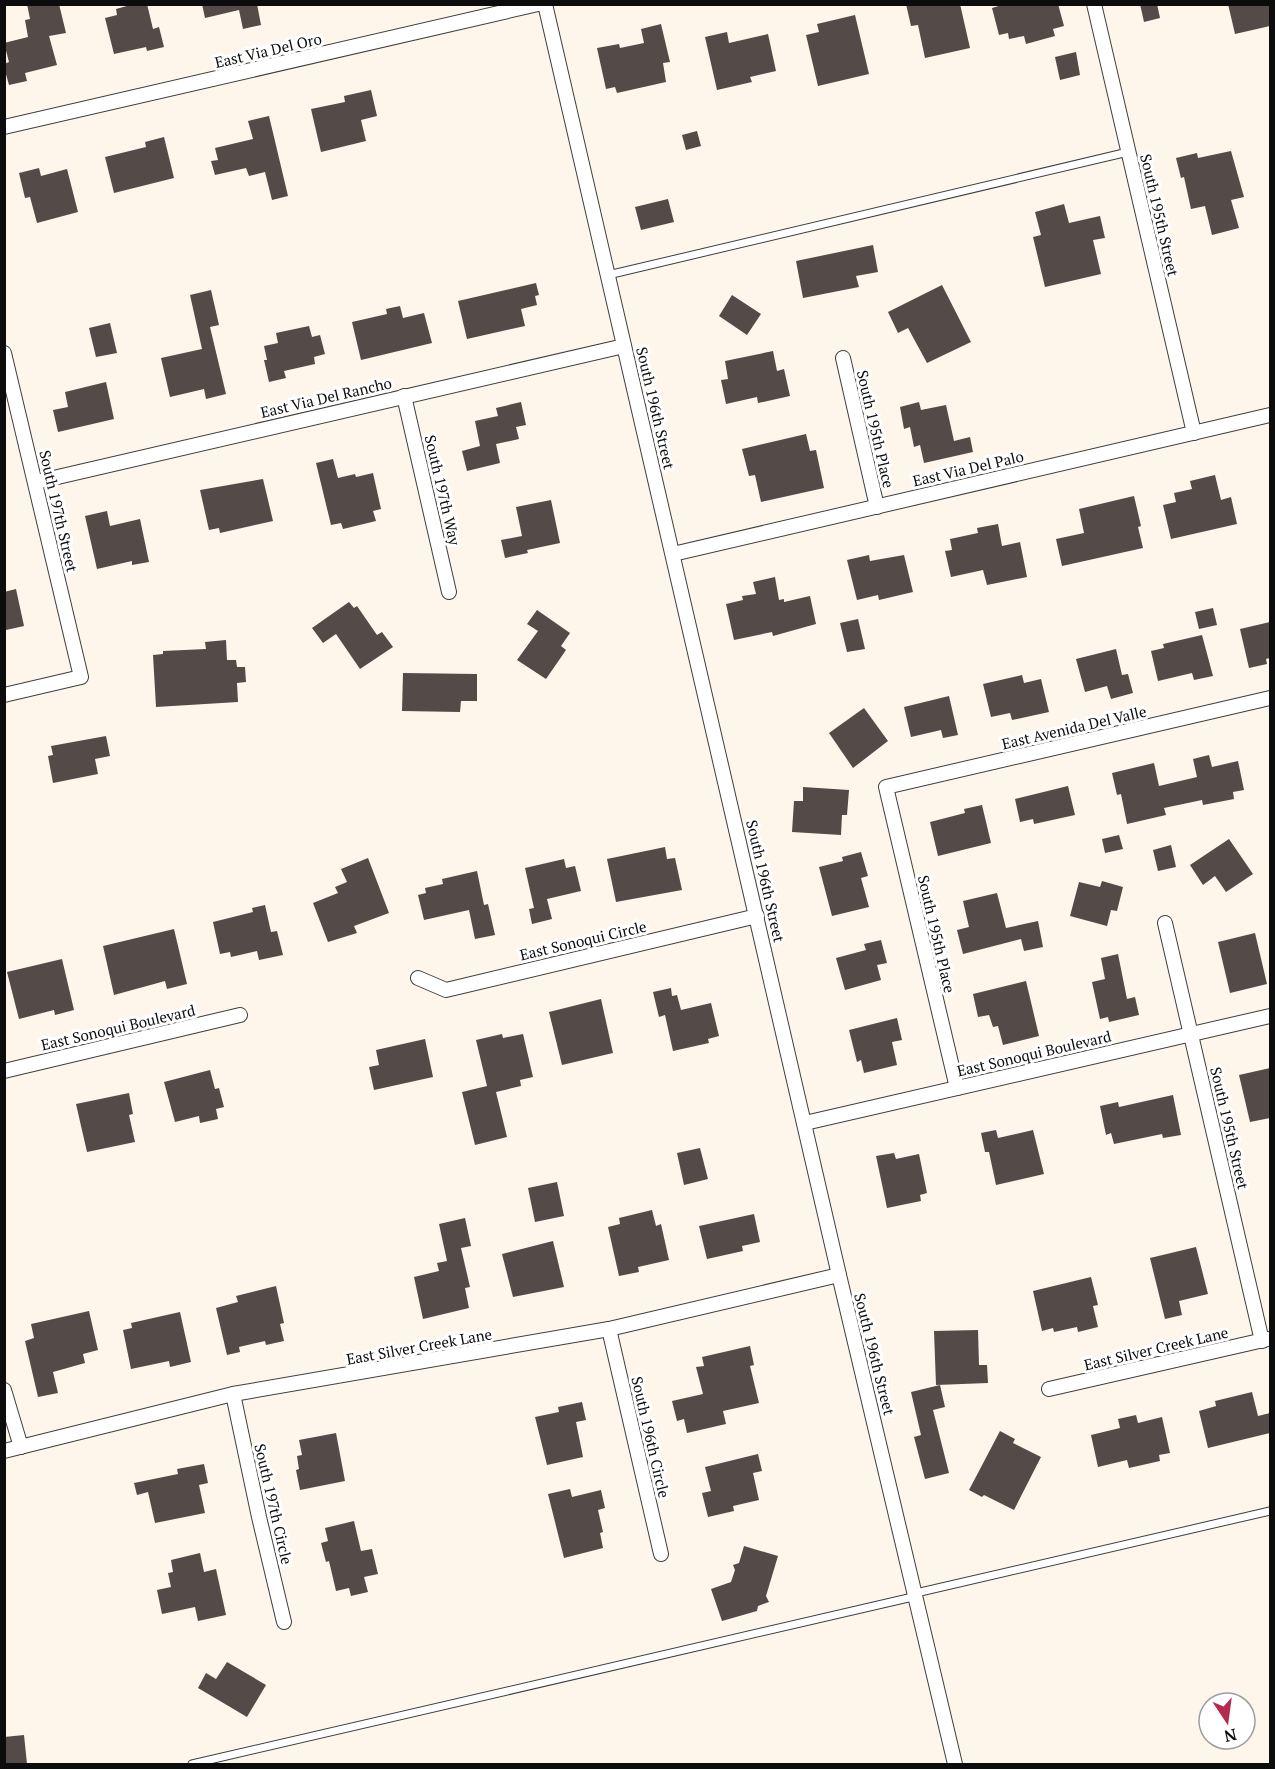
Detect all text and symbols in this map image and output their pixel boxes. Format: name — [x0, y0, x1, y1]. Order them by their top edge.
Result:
street label: East Via Del Oro — [213, 28, 323, 72]
street label: South 195th Street — [1136, 152, 1184, 279]
street label: South 196th Street — [632, 345, 680, 472]
street label: South 195th Place — [853, 368, 899, 490]
street label: East Via Del Rancho — [258, 372, 394, 422]
street label: South 197th Way — [421, 433, 465, 547]
street label: East Via Del Palo — [911, 446, 1025, 490]
street label: South 197th Street — [35, 448, 83, 574]
street label: East Avenida Del Valle — [1000, 701, 1148, 753]
street label: South 196th Street — [742, 818, 790, 945]
street label: South 195th Place — [914, 873, 960, 995]
street label: East Sonoqui Circle — [518, 916, 648, 964]
street label: East Sonoqui Boulevard — [39, 1000, 197, 1054]
street label: East Sonoqui Boulevard — [955, 1026, 1113, 1080]
street label: South 195th Street — [1206, 1065, 1254, 1192]
street label: South 196th Street — [850, 1291, 900, 1417]
street label: East Silver Creek Lane — [1082, 1322, 1230, 1374]
street label: East Silver Creek Lane — [345, 1323, 493, 1369]
street label: South 196th Circle — [627, 1374, 675, 1500]
street label: South 197th Circle — [250, 1442, 298, 1566]
north arrow — [1197, 1691, 1257, 1751]
text: N — [1222, 1724, 1239, 1748]

